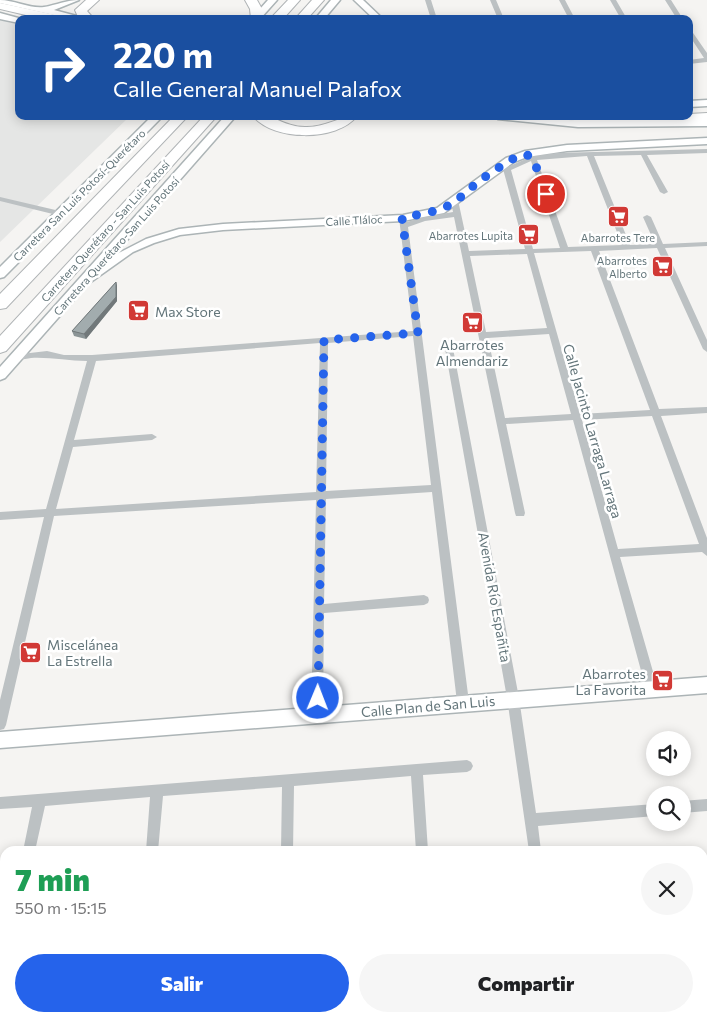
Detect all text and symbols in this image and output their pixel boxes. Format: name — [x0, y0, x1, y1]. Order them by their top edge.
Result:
text: 220 m — [113, 32, 213, 75]
icon: right — [30, 35, 95, 100]
text: Calle General Manuel Palafox — [113, 75, 402, 102]
street label: Carretera San Luis Potosí-Querétaro — [10, 126, 148, 264]
street label: Carretera Querétaro - San Luis Potosí — [38, 157, 173, 304]
street label: Carretera Querétaro-San Luis Potosí — [50, 173, 182, 318]
pin — [525, 173, 567, 215]
icon: arrive — [532, 180, 560, 208]
supermarket icon: Abarrotes Tere — [606, 204, 630, 228]
street label: Calle Tláloc — [325, 212, 383, 228]
supermarket icon: Abarrotes Lupita — [517, 223, 541, 247]
place label: Abarrotes Lupita — [429, 229, 513, 242]
place label: Abarrotes Tere — [581, 231, 655, 244]
place label: Abarrotes Alberto — [597, 254, 647, 280]
supermarket icon: Abarrotes Alberto — [651, 254, 675, 278]
supermarket icon: Max Store — [127, 299, 151, 323]
place label: Max Store — [155, 303, 221, 320]
supermarket icon: Abarrotes Almendariz — [460, 310, 484, 334]
place label: Abarrotes Almendariz — [436, 336, 508, 369]
street label: Calle Jacinto Larraga Larraga — [560, 342, 626, 520]
street label: Avenida Río Españita — [475, 530, 515, 664]
place label: Miscelánea La Estrella — [47, 636, 118, 669]
supermarket icon: Miscelánea La Estrella — [19, 640, 43, 664]
place label: Abarrotes La Favorita — [576, 665, 646, 698]
supermarket icon: Abarrotes La Favorita — [650, 669, 674, 693]
position arrow — [291, 671, 343, 723]
street label: Calle Plan de San Luis — [360, 692, 496, 720]
map controls — [646, 731, 691, 831]
button: sound — [646, 731, 691, 776]
button: search — [646, 786, 691, 831]
text: 7 min — [15, 860, 90, 897]
button: close — [641, 863, 693, 915]
text: 550 m · 15:15 — [15, 898, 107, 917]
button: Salir — [15, 954, 349, 1012]
button: Compartir — [359, 954, 693, 1012]

